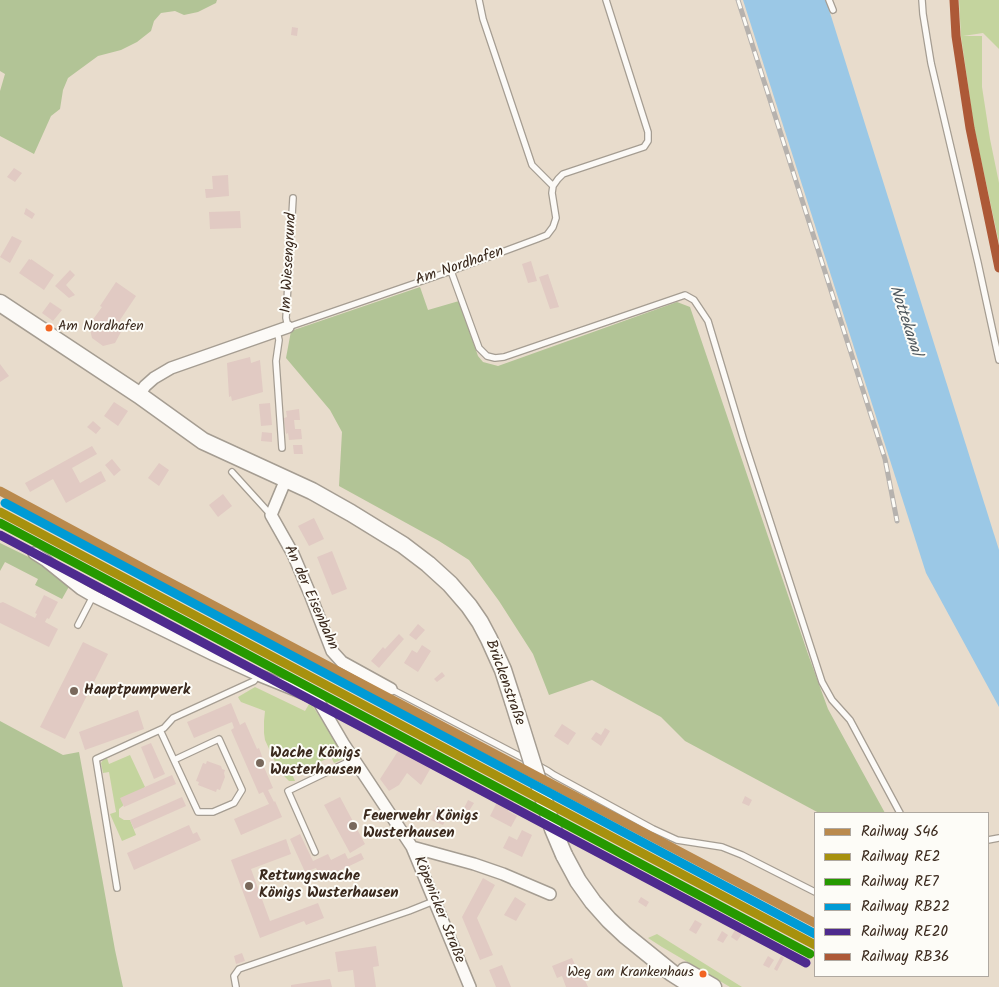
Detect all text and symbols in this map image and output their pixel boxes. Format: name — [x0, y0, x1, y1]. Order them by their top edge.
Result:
street label: Im Wiesengrund — [278, 212, 302, 314]
street label: Am Nordhafen — [414, 244, 506, 290]
water label: Nottekanal — [884, 283, 924, 359]
place label: Am Nordhafen — [58, 320, 144, 336]
marker: Am Nordhafen — [44, 323, 54, 333]
street label: An der Eisenbahn — [279, 543, 341, 653]
street label: Brückenstraße — [480, 638, 528, 728]
place label: Hauptpumpwerk — [84, 682, 190, 700]
marker: Hauptpumpwerk — [68, 685, 80, 697]
place label: Wache Königs Wusterhausen — [270, 745, 362, 780]
marker: Wache Königs Wusterhausen — [254, 757, 266, 769]
place label: Feuerwehr Königs Wusterhausen — [363, 808, 478, 843]
legend — [814, 812, 989, 977]
marker: Feuerwehr Königs Wusterhausen — [347, 820, 359, 832]
text: Railway S46 — [861, 820, 939, 844]
text: Railway RE2 — [861, 845, 940, 869]
street label: Köpenicker Straße — [408, 854, 468, 966]
place label: Rettungswache Königs Wusterhausen — [259, 868, 399, 903]
text: Railway RE7 — [861, 870, 939, 894]
marker: Rettungswache Königs Wusterhausen — [243, 880, 255, 892]
text: Railway RB22 — [861, 895, 950, 919]
text: Railway RE20 — [861, 920, 948, 944]
text: Railway RB36 — [861, 945, 949, 969]
place label: Weg am Krankenhaus — [567, 966, 694, 982]
marker: Weg am Krankenhaus — [698, 969, 708, 979]

